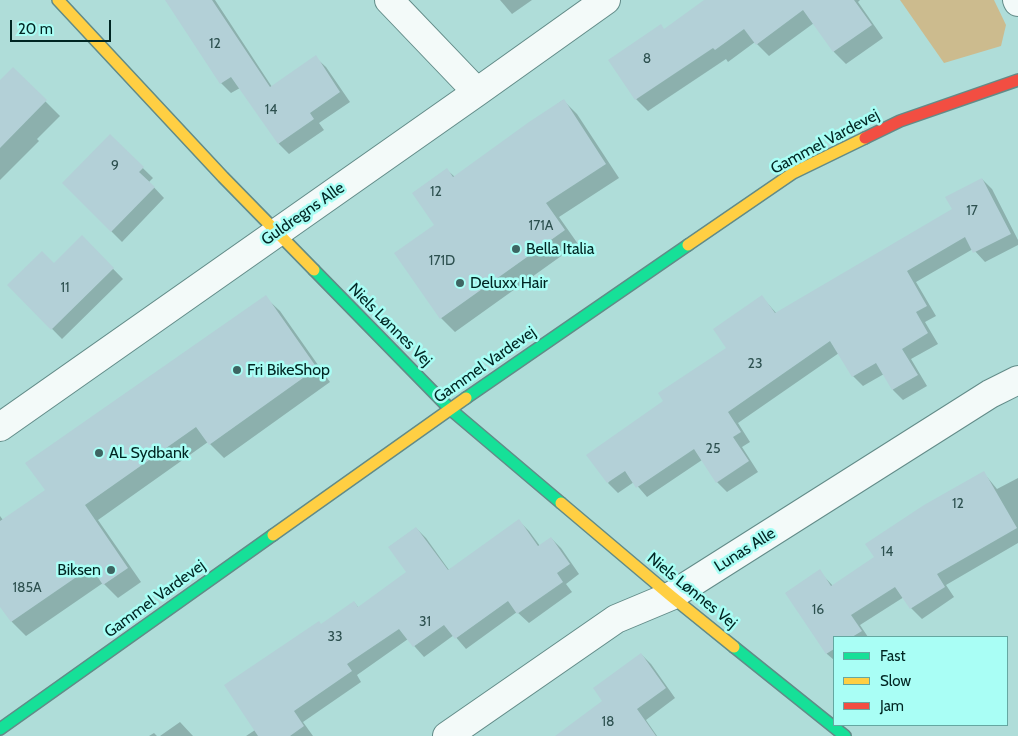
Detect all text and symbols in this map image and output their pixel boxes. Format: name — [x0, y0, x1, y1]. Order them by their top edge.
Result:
scale bar — [12, 10, 114, 42]
text: 20 m — [18, 20, 53, 38]
house number: 12 — [209, 36, 221, 52]
house number: 8 — [643, 51, 651, 67]
house number: 14 — [265, 102, 277, 118]
street label: Gammel Vardevej — [768, 105, 882, 179]
house number: 9 — [111, 158, 119, 174]
street label: Guldregns Alle — [258, 178, 348, 250]
house number: 12 — [430, 184, 442, 200]
house number: 17 — [966, 203, 978, 219]
house number: 171A — [529, 218, 553, 234]
place label: Bella Italia — [526, 239, 594, 259]
marker: Bella Italia — [510, 243, 522, 255]
house number: 171D — [429, 253, 455, 269]
place label: Deluxx Hair — [470, 273, 548, 293]
marker: Deluxx Hair — [454, 277, 466, 289]
street label: Niels Lønnes Vej — [344, 279, 436, 371]
house number: 11 — [60, 280, 70, 296]
street label: Gammel Vardevej — [430, 323, 540, 407]
house number: 23 — [748, 356, 762, 372]
place label: Fri BikeShop — [247, 360, 330, 380]
marker: Fri BikeShop — [231, 364, 243, 376]
house number: 25 — [706, 441, 720, 457]
place label: AL Sydbank — [109, 443, 189, 463]
marker: AL Sydbank — [93, 447, 105, 459]
house number: 12 — [952, 496, 964, 512]
street label: Lunas Alle — [711, 524, 779, 576]
house number: 14 — [881, 544, 893, 560]
street label: Niels Lønnes Vej — [643, 549, 741, 633]
street label: Gammel Vardevej — [101, 556, 209, 642]
place label: Biksen — [57, 560, 101, 580]
marker: Biksen — [105, 564, 117, 576]
house number: 185A — [12, 580, 42, 596]
house number: 16 — [812, 602, 824, 618]
house number: 31 — [419, 614, 431, 630]
house number: 33 — [327, 629, 343, 645]
legend — [833, 636, 1008, 726]
text: Fast — [880, 647, 905, 665]
text: Slow — [880, 672, 911, 690]
text: Jam — [880, 697, 904, 715]
house number: 18 — [601, 714, 615, 730]

